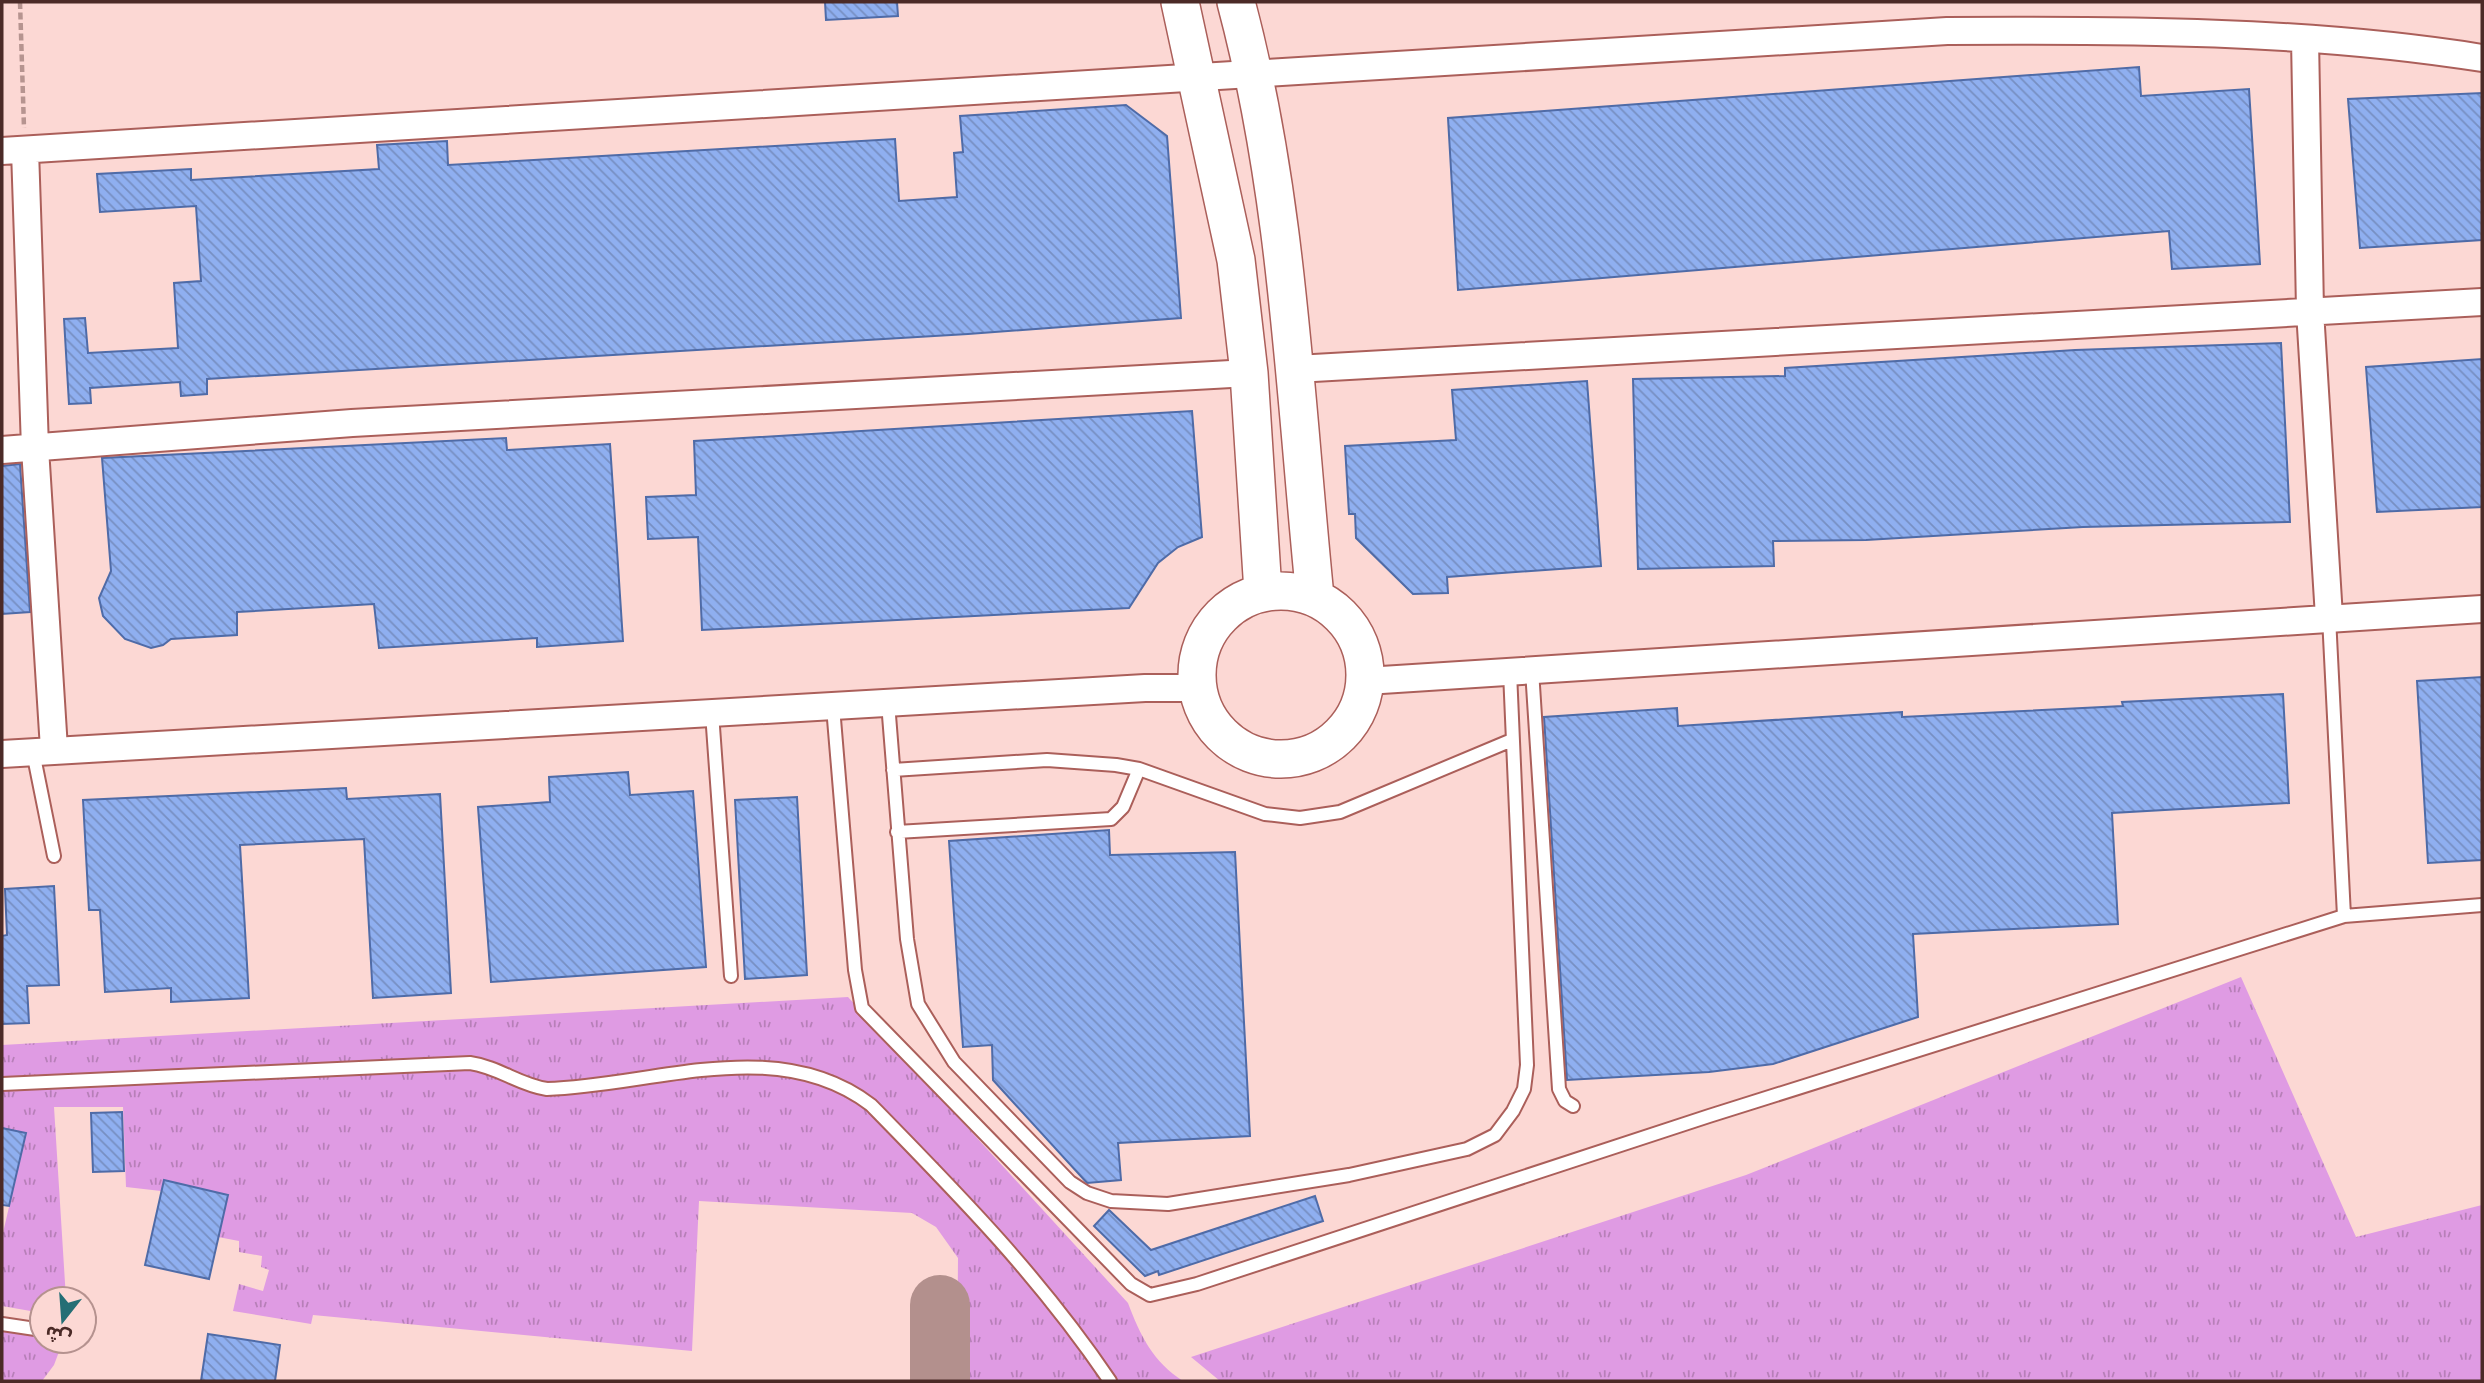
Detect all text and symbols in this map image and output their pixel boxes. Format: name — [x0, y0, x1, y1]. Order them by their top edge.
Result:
north arrow — [28, 1285, 98, 1355]
text: ش — [42, 1321, 74, 1352]

